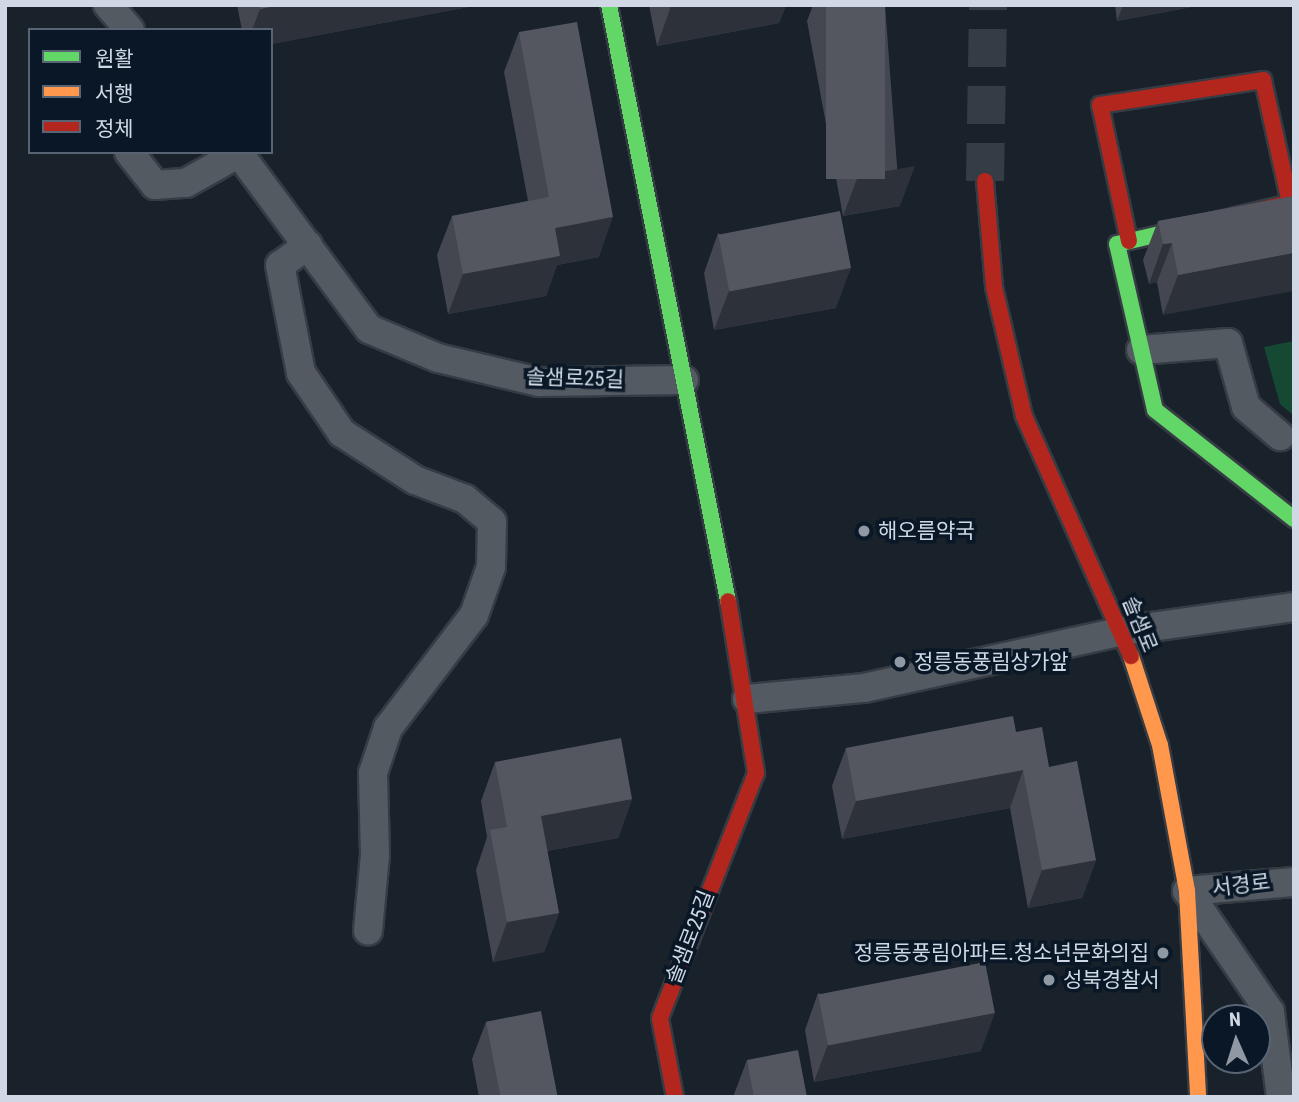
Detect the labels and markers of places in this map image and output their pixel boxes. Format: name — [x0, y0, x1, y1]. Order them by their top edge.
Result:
place label: 해오름약국 — [878, 518, 975, 544]
marker: 해오름약국 — [856, 523, 872, 539]
place label: 정릉동풍림상가앞 — [914, 649, 1069, 675]
marker: 정릉동풍림상가앞 — [892, 654, 908, 670]
place label: 정릉동풍림아파트.청소년문화의집 — [854, 940, 1149, 966]
marker: 정릉동풍림아파트.청소년문화의집 — [1155, 945, 1171, 961]
place label: 성북경찰서 — [1063, 967, 1160, 993]
marker: 성북경찰서 — [1041, 972, 1057, 988]

